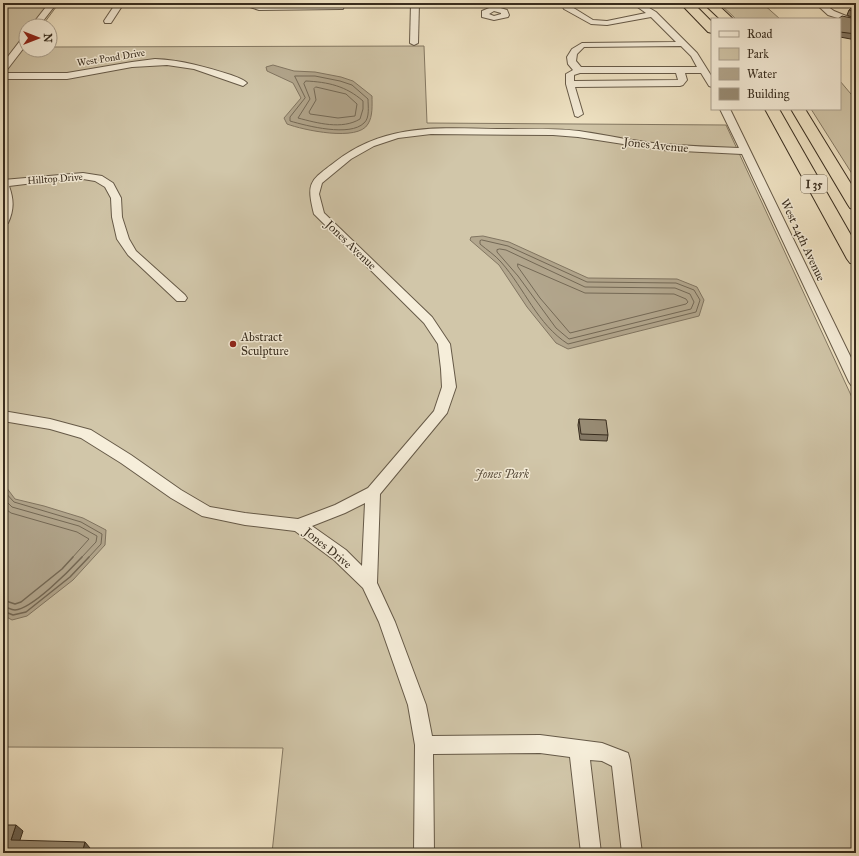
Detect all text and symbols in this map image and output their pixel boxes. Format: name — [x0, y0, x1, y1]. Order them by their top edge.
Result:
north arrow — [18, 18, 58, 58]
legend — [711, 18, 841, 110]
text: Road — [747, 27, 773, 41]
text: N — [41, 33, 54, 43]
street label: West Pond Drive — [76, 47, 146, 69]
text: Park — [747, 47, 769, 61]
text: Water — [747, 67, 777, 81]
text: Building — [747, 87, 790, 102]
street label: Jones Avenue — [621, 134, 689, 156]
street label: Hilltop Drive — [27, 171, 83, 187]
road number: I 35 — [801, 175, 827, 193]
street label: West 24th Avenue — [778, 197, 828, 283]
street label: Jones Avenue — [321, 216, 379, 273]
place label: Abstract Sculpture — [240, 330, 289, 358]
marker: Abstract Sculpture — [228, 339, 238, 349]
park label: Jones Park — [474, 467, 530, 481]
street label: Jones Drive — [299, 523, 355, 572]

